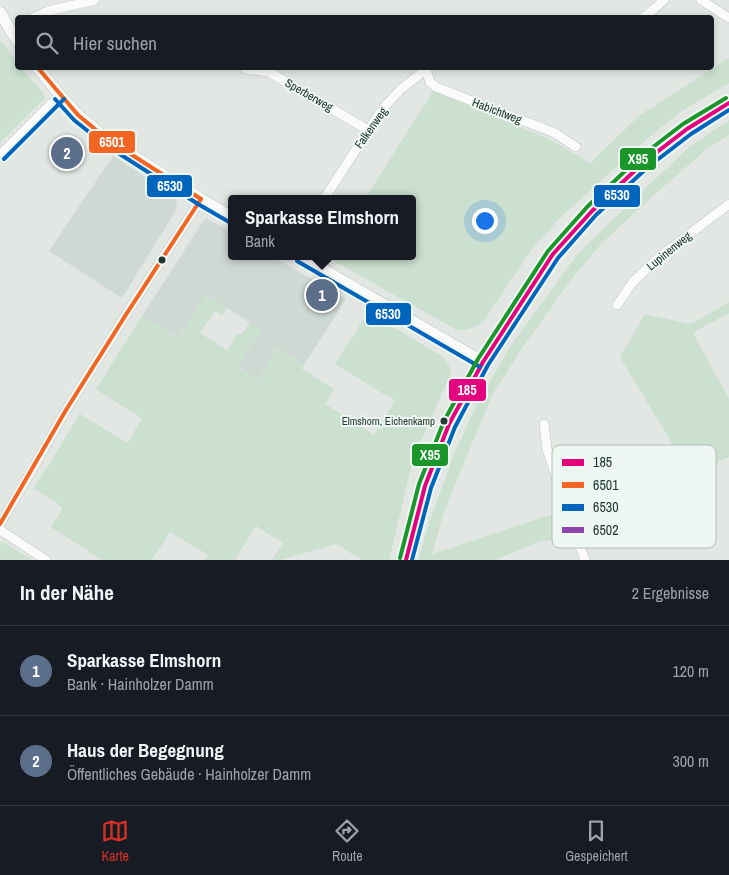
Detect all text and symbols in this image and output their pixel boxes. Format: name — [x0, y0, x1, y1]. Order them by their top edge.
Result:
search box — [15, 15, 714, 70]
icon: search — [33, 29, 61, 57]
text: Hier suchen — [73, 30, 157, 56]
street label: Sperberweg — [282, 75, 336, 115]
street label: Habichtweg — [470, 94, 525, 128]
street label: Falkenweg — [351, 104, 391, 152]
line badge: 6501 — [88, 130, 136, 154]
text: 6501 — [99, 133, 125, 151]
pin: 2 — [51, 134, 83, 172]
line badge: X95 — [619, 147, 657, 171]
text: X95 — [628, 150, 649, 168]
line badge: 6530 — [146, 174, 193, 198]
text: 6530 — [157, 177, 183, 195]
line badge: 6530 — [593, 184, 641, 208]
text: 6530 — [604, 186, 630, 204]
popup — [228, 195, 416, 260]
text: Sparkasse Elmshorn — [245, 204, 399, 230]
your location — [472, 208, 498, 234]
street label: Lupinenweg — [643, 228, 695, 274]
text: Bank — [245, 230, 275, 252]
unlabelled marker — [157, 255, 167, 265]
pin: 1 — [306, 276, 338, 314]
line badge: 6530 — [365, 302, 412, 326]
text: 6530 — [375, 305, 401, 323]
line badge: 185 — [448, 378, 487, 402]
text: 185 — [457, 381, 477, 399]
place label: Elmshorn, Eichenkamp — [342, 414, 435, 428]
marker: Elmshorn, Eichenkamp — [439, 416, 449, 426]
line badge: X95 — [411, 443, 449, 467]
legend — [552, 445, 716, 548]
text: X95 — [420, 446, 441, 464]
text: 185 — [593, 453, 612, 471]
text: 6501 — [593, 476, 619, 494]
text: 6530 — [593, 498, 619, 516]
text: 6502 — [593, 521, 619, 539]
text: In der Nähe — [20, 578, 114, 607]
text: 2 Ergebnisse — [632, 582, 709, 604]
text: Sparkasse Elmshorn — [67, 647, 221, 673]
text: 1 — [32, 660, 40, 682]
text: 120 m — [673, 660, 709, 682]
text: Bank · Hainholzer Damm — [67, 673, 214, 695]
text: Haus der Begegnung — [67, 737, 224, 763]
text: 2 — [32, 750, 40, 772]
text: 300 m — [673, 750, 709, 772]
text: Öffentliches Gebäude · Hainholzer Damm — [67, 763, 311, 785]
tab: Karte — [101, 817, 129, 865]
tab: Route — [332, 817, 363, 865]
tab: Gespeichert — [565, 817, 628, 865]

